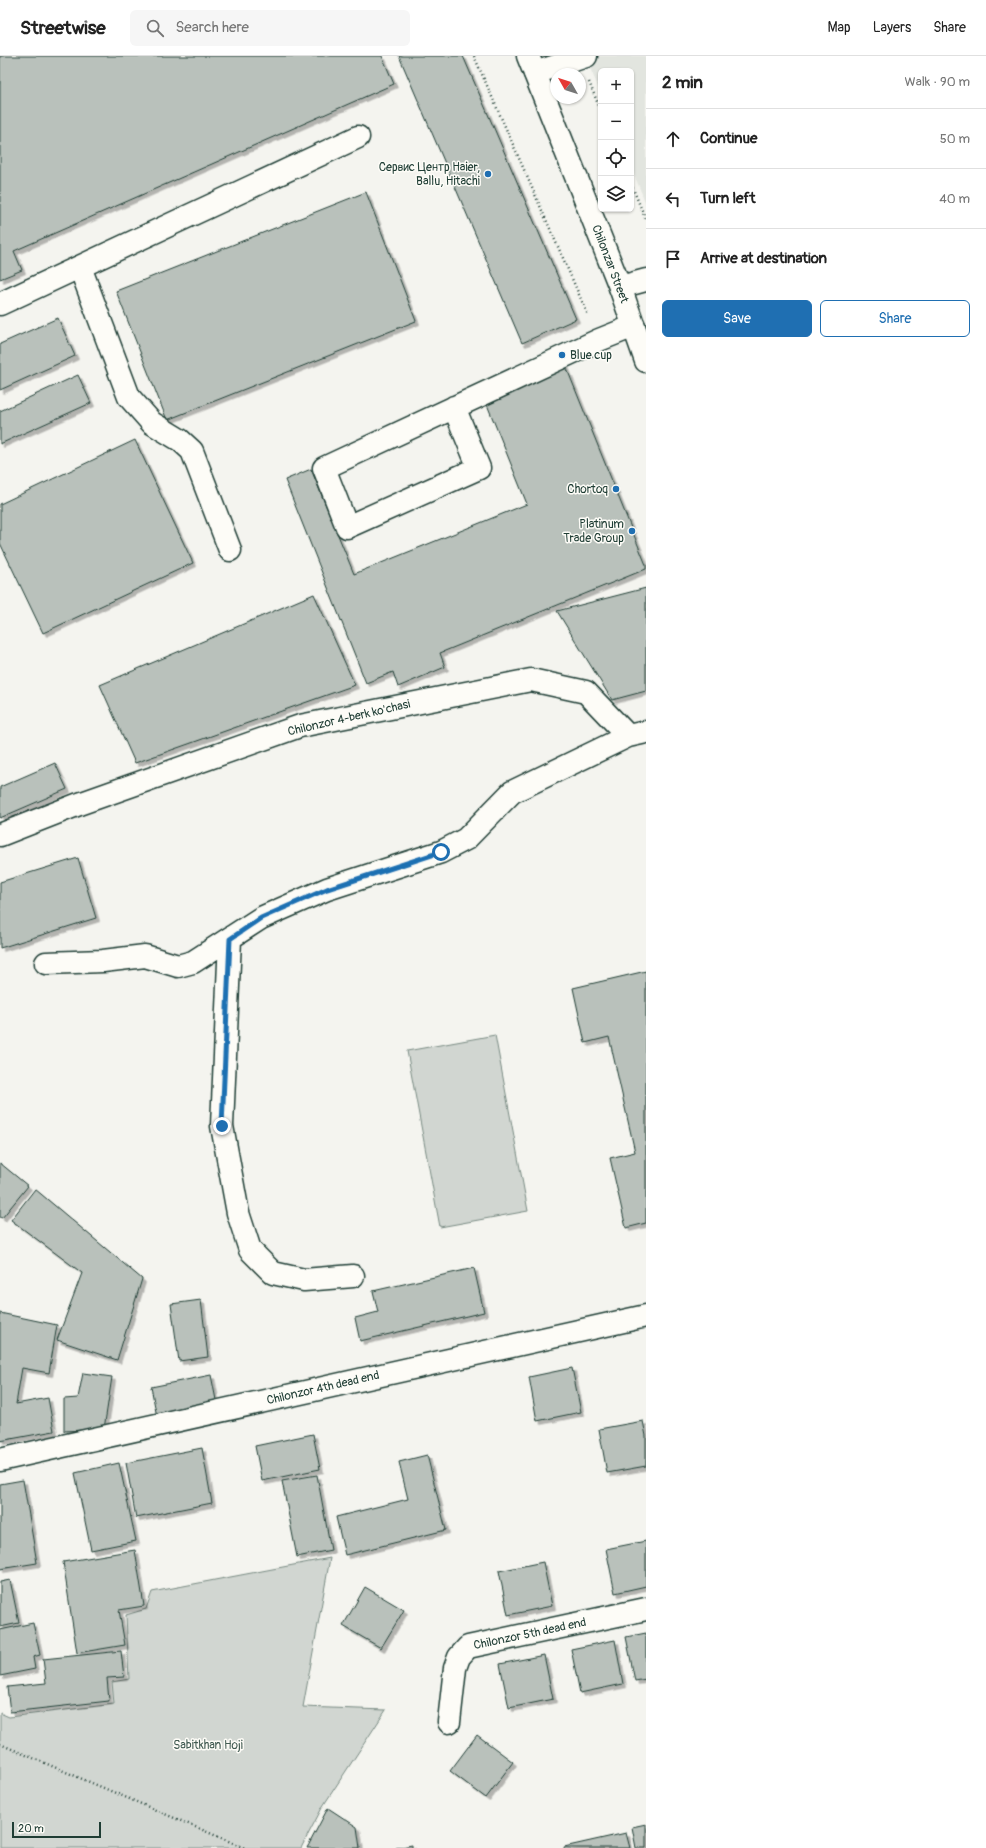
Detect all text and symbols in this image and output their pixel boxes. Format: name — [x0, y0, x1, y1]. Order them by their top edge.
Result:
search box — [130, 10, 410, 46]
text: Streetwise — [20, 16, 106, 40]
icon: search — [144, 17, 166, 39]
text: Search here — [176, 18, 249, 37]
text: Map — [828, 19, 851, 36]
text: Layers — [873, 19, 911, 36]
text: Share — [933, 19, 966, 36]
north arrow — [550, 68, 586, 104]
map controls — [598, 68, 634, 212]
button: + — [598, 68, 634, 104]
text: 2 min — [662, 72, 703, 93]
text: Walk · 90 m — [905, 74, 970, 90]
button: − — [598, 104, 634, 140]
icon: ahead — [662, 128, 684, 150]
text: Continue — [700, 129, 758, 148]
text: 50 m — [940, 131, 970, 147]
button: locate — [598, 140, 634, 176]
place label: Сервис Центр Haier, Ballu, Hitachi — [379, 160, 480, 189]
marker: Сервис Центр Haier, Ballu, Hitachi — [483, 169, 493, 179]
button: layers — [598, 176, 634, 212]
icon: left — [662, 188, 684, 210]
text: Turn left — [700, 189, 756, 208]
text: 40 m — [939, 191, 970, 207]
street label: Chilonzar Street — [588, 223, 632, 305]
icon: arrive — [662, 248, 684, 270]
text: Arrive at destination — [700, 249, 827, 268]
button: Save — [662, 300, 812, 337]
button: Share — [820, 300, 970, 337]
place label: Blue cup — [570, 348, 612, 363]
marker: Blue cup — [557, 350, 567, 360]
place label: Chortoq — [567, 482, 608, 497]
marker: Chortoq — [611, 484, 621, 494]
place label: Platinum Trade Group — [563, 517, 624, 546]
marker: Platinum Trade Group — [627, 526, 637, 536]
street label: Chilonzor 4-berk ko'chasi — [286, 697, 412, 739]
route start — [432, 843, 450, 861]
route end — [213, 1117, 231, 1135]
street label: Chilonzor 4th dead end — [265, 1368, 381, 1408]
street label: Chilonzor 5th dead end — [472, 1615, 588, 1653]
park label: Sabitkhan Hoji — [173, 1738, 243, 1753]
scale bar — [12, 1820, 101, 1839]
text: 20 m — [18, 1822, 44, 1835]

